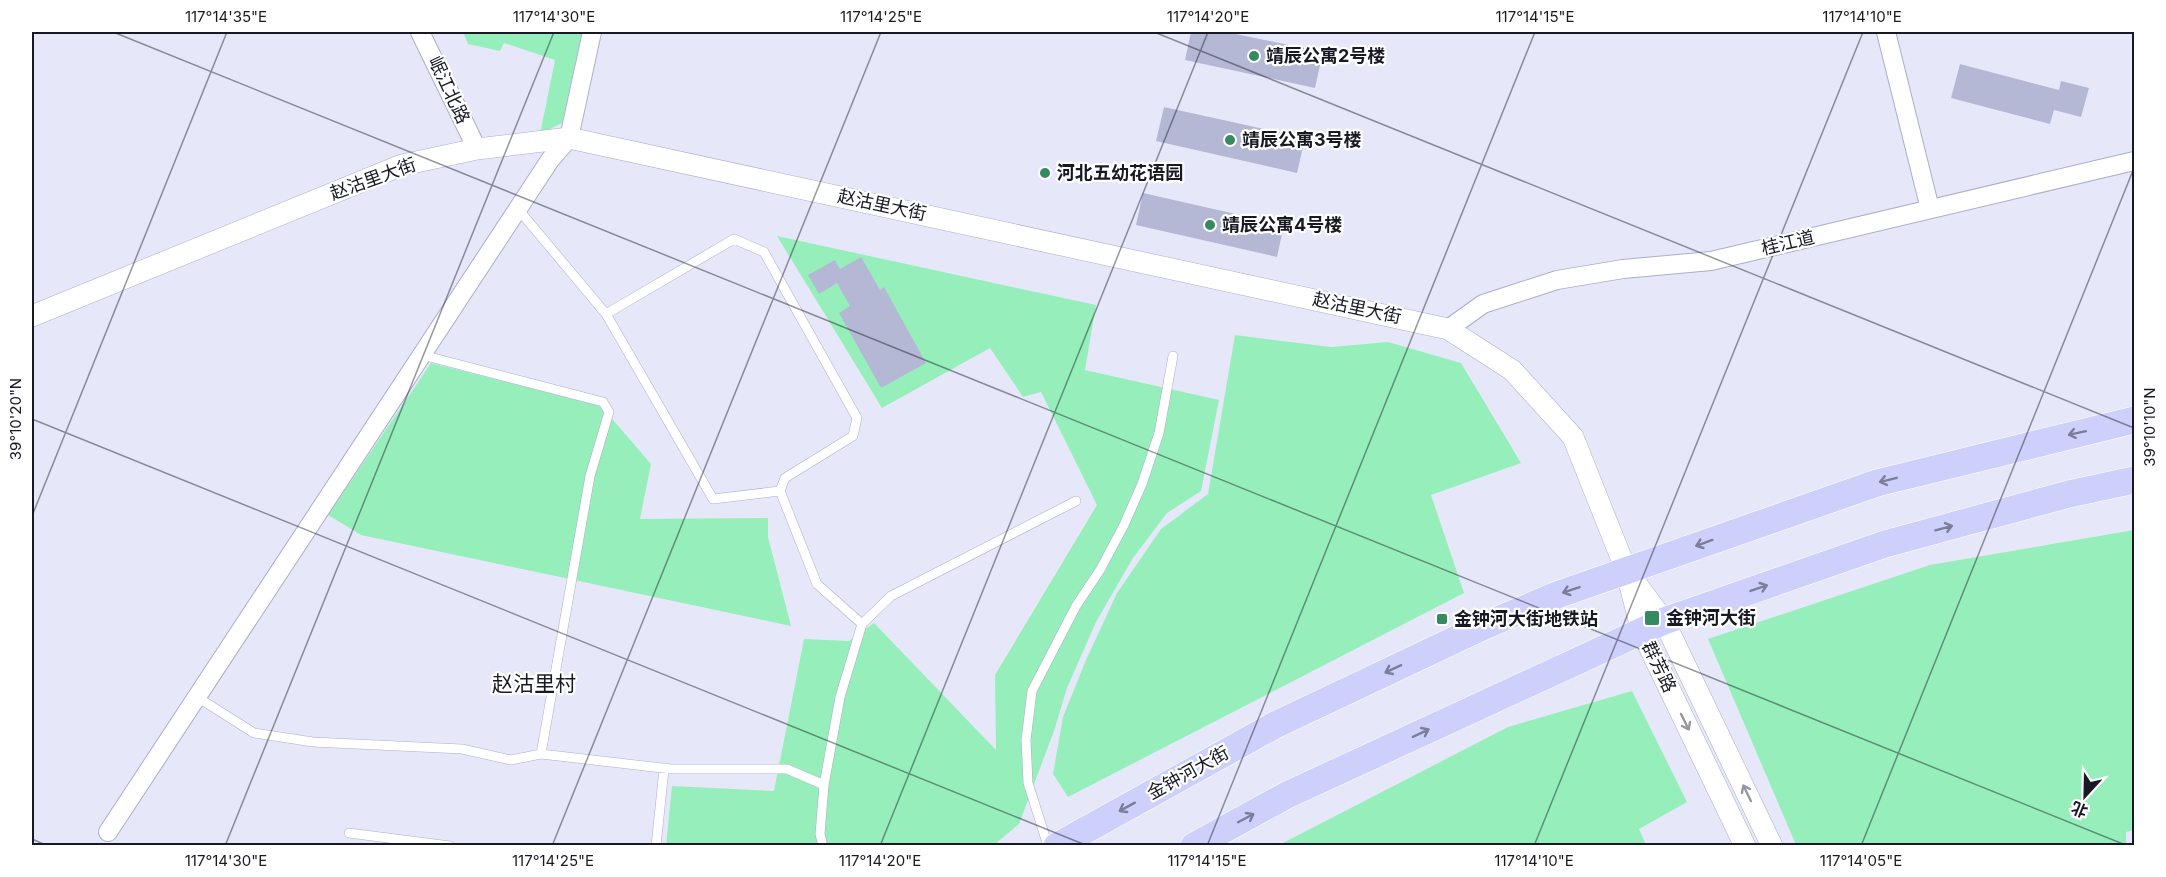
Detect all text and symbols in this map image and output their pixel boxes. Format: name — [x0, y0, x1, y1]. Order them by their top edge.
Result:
text: 117°14'35"E — [185, 7, 267, 26]
text: 117°14'30"E — [513, 7, 595, 26]
text: 117°14'25"E — [840, 7, 922, 26]
text: 117°14'20"E — [1167, 7, 1249, 26]
text: 117°14'15"E — [1495, 7, 1575, 26]
text: 117°14'10"E — [1822, 7, 1902, 26]
place label: 靖辰公寓2号楼 — [1266, 45, 1385, 66]
marker: 靖辰公寓2号楼 — [1247, 49, 1261, 63]
street label: 岷江北路 — [425, 53, 474, 127]
place label: 靖辰公寓3号楼 — [1242, 129, 1362, 150]
marker: 靖辰公寓3号楼 — [1223, 133, 1237, 147]
street label: 赵沽里大街 — [327, 153, 419, 204]
place label: 河北五幼花语园 — [1057, 162, 1183, 183]
marker: 河北五幼花语园 — [1038, 166, 1052, 180]
street label: 赵沽里大街 — [836, 185, 928, 224]
place label: 靖辰公寓4号楼 — [1222, 214, 1342, 235]
marker: 靖辰公寓4号楼 — [1203, 218, 1217, 232]
street label: 桂江道 — [1759, 226, 1817, 259]
street label: 赵沽里大街 — [1311, 288, 1403, 327]
text: 39°10'20"N — [6, 378, 25, 460]
text: 39°10'10"N — [2140, 387, 2159, 467]
one-way arrow — [2068, 428, 2088, 439]
one-way arrow — [1879, 474, 1898, 486]
one-way arrow — [1934, 522, 1953, 533]
one-way arrow — [1695, 538, 1713, 549]
one-way arrow — [1749, 581, 1768, 592]
one-way arrow — [1562, 585, 1581, 596]
place label: 金钟河大街 — [1666, 607, 1756, 628]
place label: 金钟河大街地铁站 — [1454, 608, 1598, 629]
marker: 金钟河大街 — [1643, 609, 1661, 627]
marker: 金钟河大街地铁站 — [1435, 612, 1449, 626]
street label: 群芳路 — [1638, 638, 1681, 696]
one-way arrow — [1385, 664, 1403, 676]
district label: 赵沽里村 — [492, 671, 576, 696]
one-way arrow — [1680, 713, 1692, 731]
one-way arrow — [1412, 726, 1430, 738]
street label: 金钟河大街 — [1143, 742, 1232, 804]
north arrow — [2055, 766, 2115, 826]
one-way arrow — [1740, 784, 1752, 802]
text: 北 — [2068, 798, 2091, 822]
one-way arrow — [1119, 801, 1136, 813]
one-way arrow — [1237, 812, 1254, 824]
text: 117°14'30"E — [185, 851, 267, 870]
text: 117°14'25"E — [512, 851, 594, 870]
text: 117°14'20"E — [839, 851, 921, 870]
text: 117°14'15"E — [1167, 851, 1247, 870]
text: 117°14'10"E — [1494, 851, 1574, 870]
text: 117°14'05"E — [1820, 851, 1902, 870]

